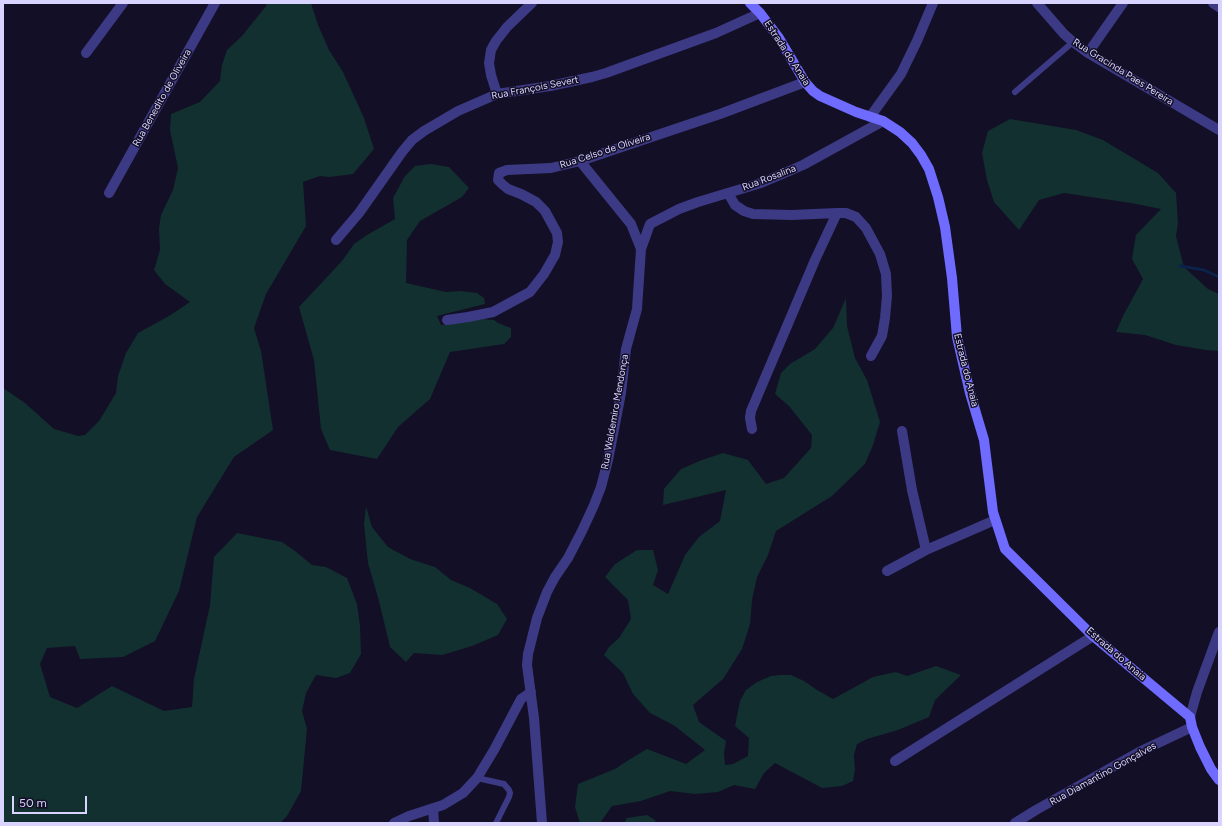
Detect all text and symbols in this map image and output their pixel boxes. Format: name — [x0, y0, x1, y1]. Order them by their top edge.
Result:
street label: Estrada do Anaia — [761, 18, 813, 88]
street label: Rua Gracinda Paes Pereira — [1070, 36, 1176, 108]
street label: Rua Benedito de Oliveira — [130, 47, 194, 149]
street label: Rua François Severt — [490, 74, 580, 102]
street label: Rua Celso de Oliveira — [558, 131, 652, 171]
street label: Rua Rosalina — [741, 162, 797, 194]
street label: Estrada do Anaia — [951, 332, 981, 408]
street label: Rua Waldemiro Mendonça — [599, 353, 631, 471]
street label: Estrada do Anaia — [1084, 625, 1148, 683]
street label: Rua Diamantino Gonçalves — [1048, 740, 1158, 808]
scale bar — [14, 788, 89, 814]
text: 50 m — [19, 796, 47, 810]

